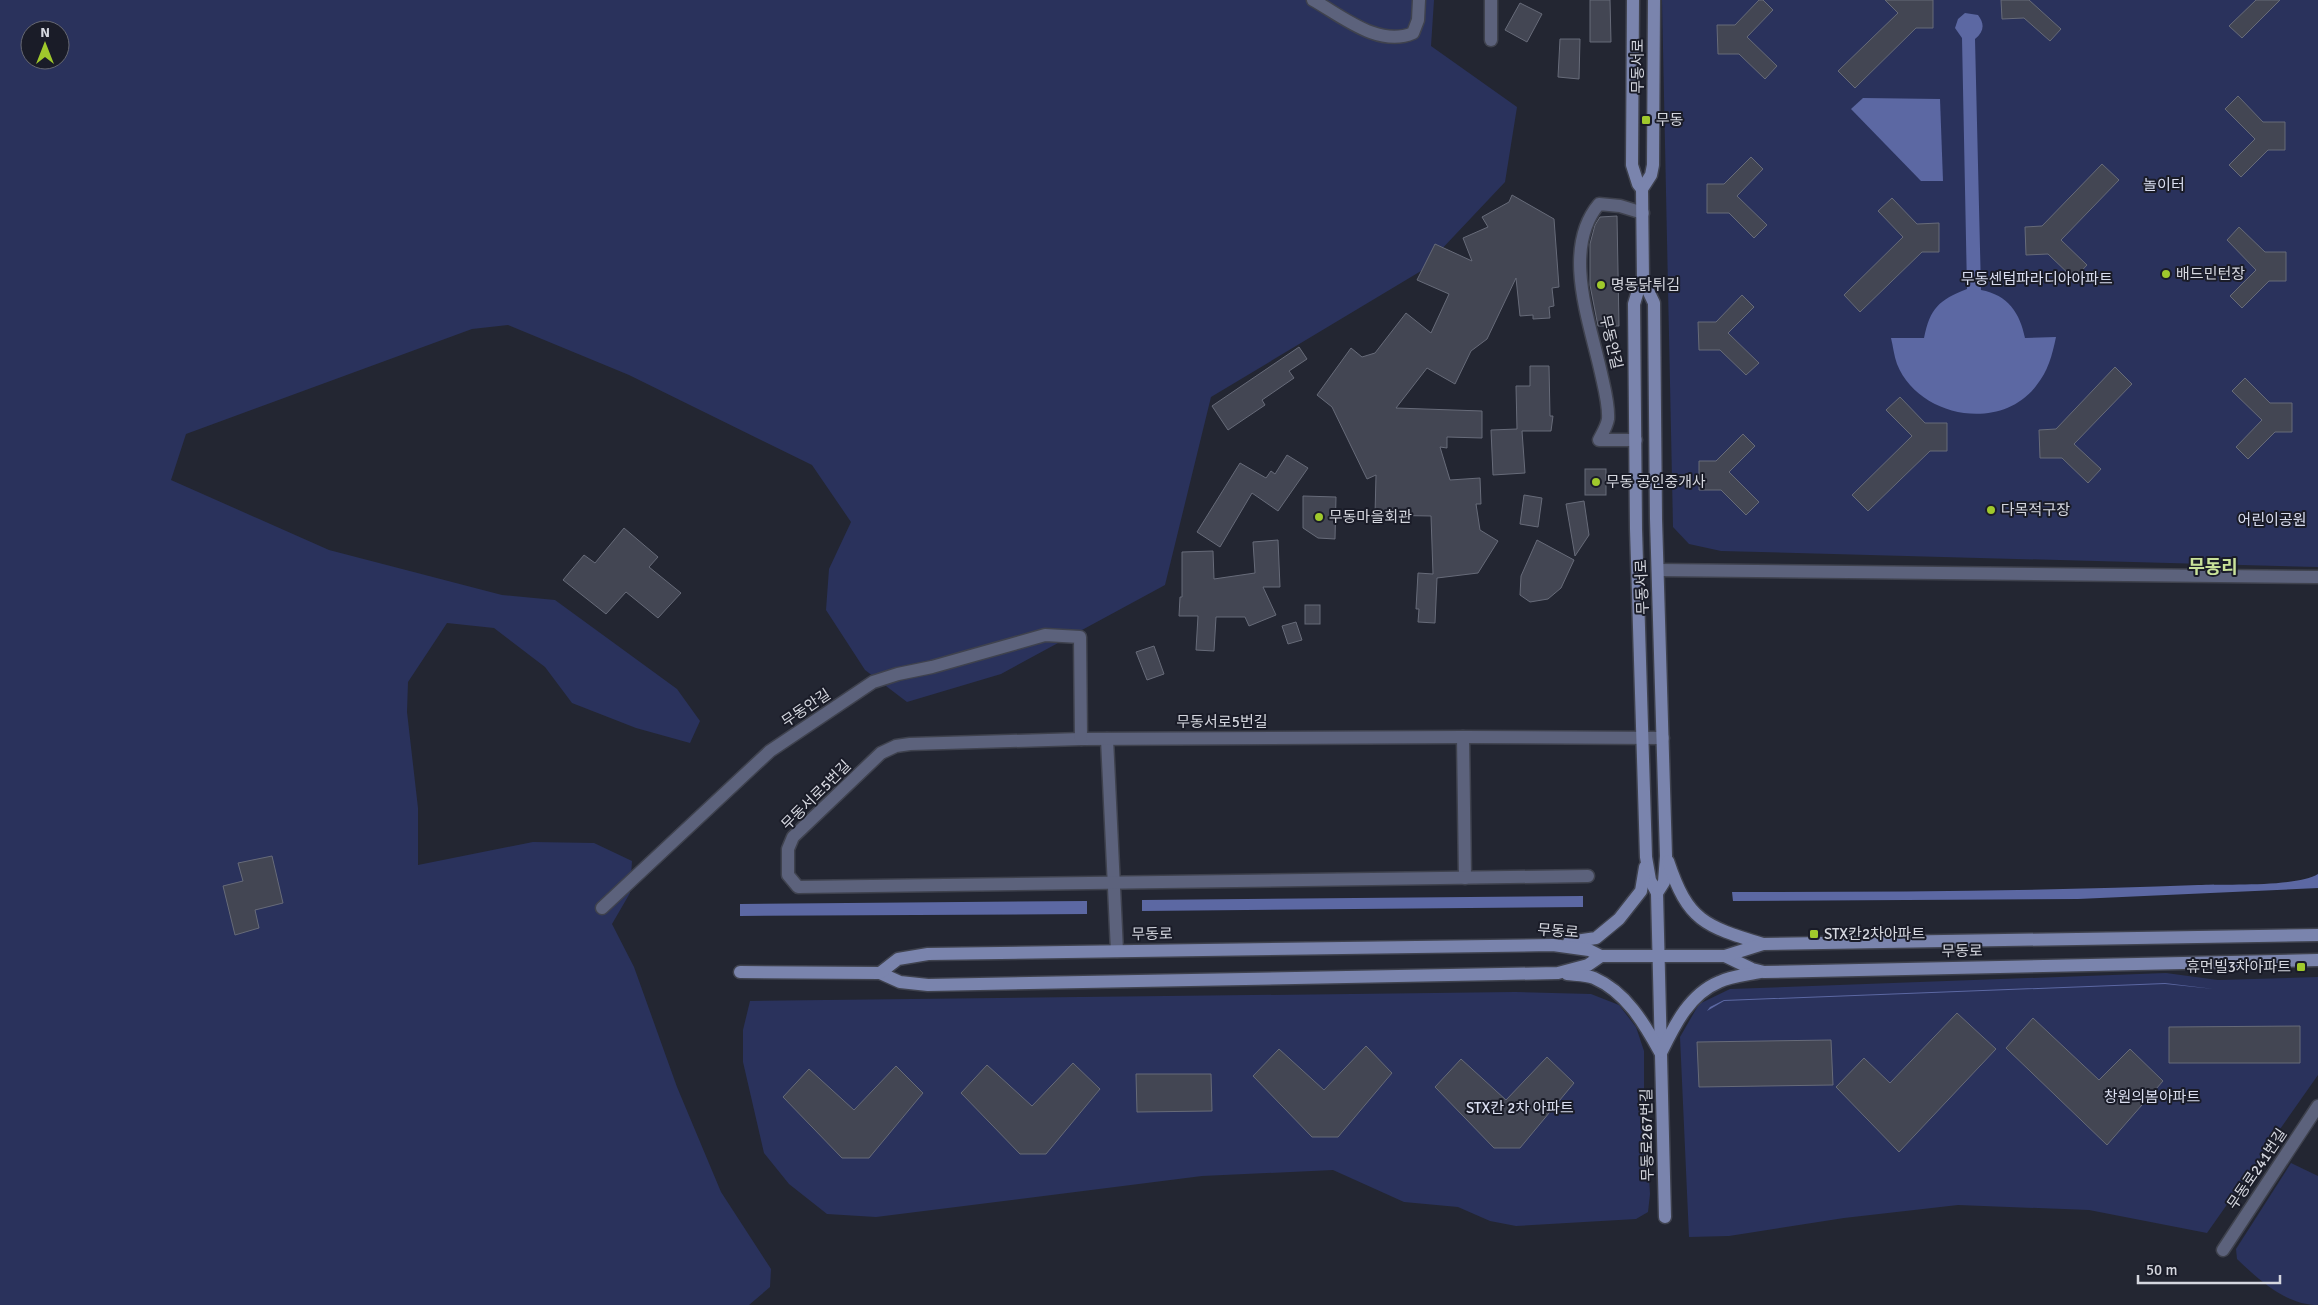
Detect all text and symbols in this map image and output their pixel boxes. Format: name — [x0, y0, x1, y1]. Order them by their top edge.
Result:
north arrow — [20, 20, 70, 70]
text: N — [40, 24, 50, 41]
street label: 무동서로 — [1629, 38, 1647, 94]
place label: 무동 — [1656, 111, 1684, 129]
marker: 무동 — [1640, 114, 1652, 126]
park label: 놀이터 — [2143, 176, 2185, 194]
place label: 배드민턴장 — [2176, 265, 2245, 283]
marker: 배드민턴장 — [2160, 268, 2172, 280]
park label: 무동센텀파라디아아파트 — [1961, 270, 2113, 288]
place label: 명동닭튀김 — [1611, 276, 1680, 294]
marker: 명동닭튀김 — [1595, 279, 1607, 291]
street label: 무동안길 — [1596, 313, 1626, 371]
place label: 무동 공인중개사 — [1606, 473, 1706, 491]
marker: 무동 공인중개사 — [1590, 476, 1602, 488]
place label: 다목적구장 — [2001, 501, 2070, 519]
marker: 다목적구장 — [1985, 504, 1997, 516]
place label: 무동마을회관 — [1329, 508, 1412, 526]
marker: 무동마을회관 — [1313, 511, 1325, 523]
park label: 어린이공원 — [2237, 511, 2307, 529]
district label: 무동리 — [2188, 556, 2238, 578]
street label: 무동서로 — [1632, 559, 1652, 615]
street label: 무동안길 — [778, 685, 834, 731]
street label: 무동서로5번길 — [1177, 713, 1267, 731]
street label: 무동서로5번길 — [777, 756, 855, 834]
street label: 무동로 — [1537, 921, 1579, 941]
street label: 무동로 — [1131, 925, 1173, 943]
place label: STX칸2차아파트 — [1824, 925, 1925, 943]
marker: STX칸2차아파트 — [1808, 928, 1820, 940]
street label: 무동로 — [1941, 942, 1983, 960]
place label: 휴먼빌3차아파트 — [2186, 958, 2291, 976]
marker: 휴먼빌3차아파트 — [2295, 961, 2307, 973]
street label: 무동로267번길 — [1637, 1088, 1657, 1182]
park label: 창원의봄아파트 — [2104, 1088, 2200, 1106]
park label: STX칸 2차 아파트 — [1466, 1099, 1574, 1117]
street label: 무동로241번길 — [2223, 1125, 2291, 1213]
scale bar — [2138, 1252, 2280, 1284]
text: 50 m — [2146, 1261, 2177, 1279]

